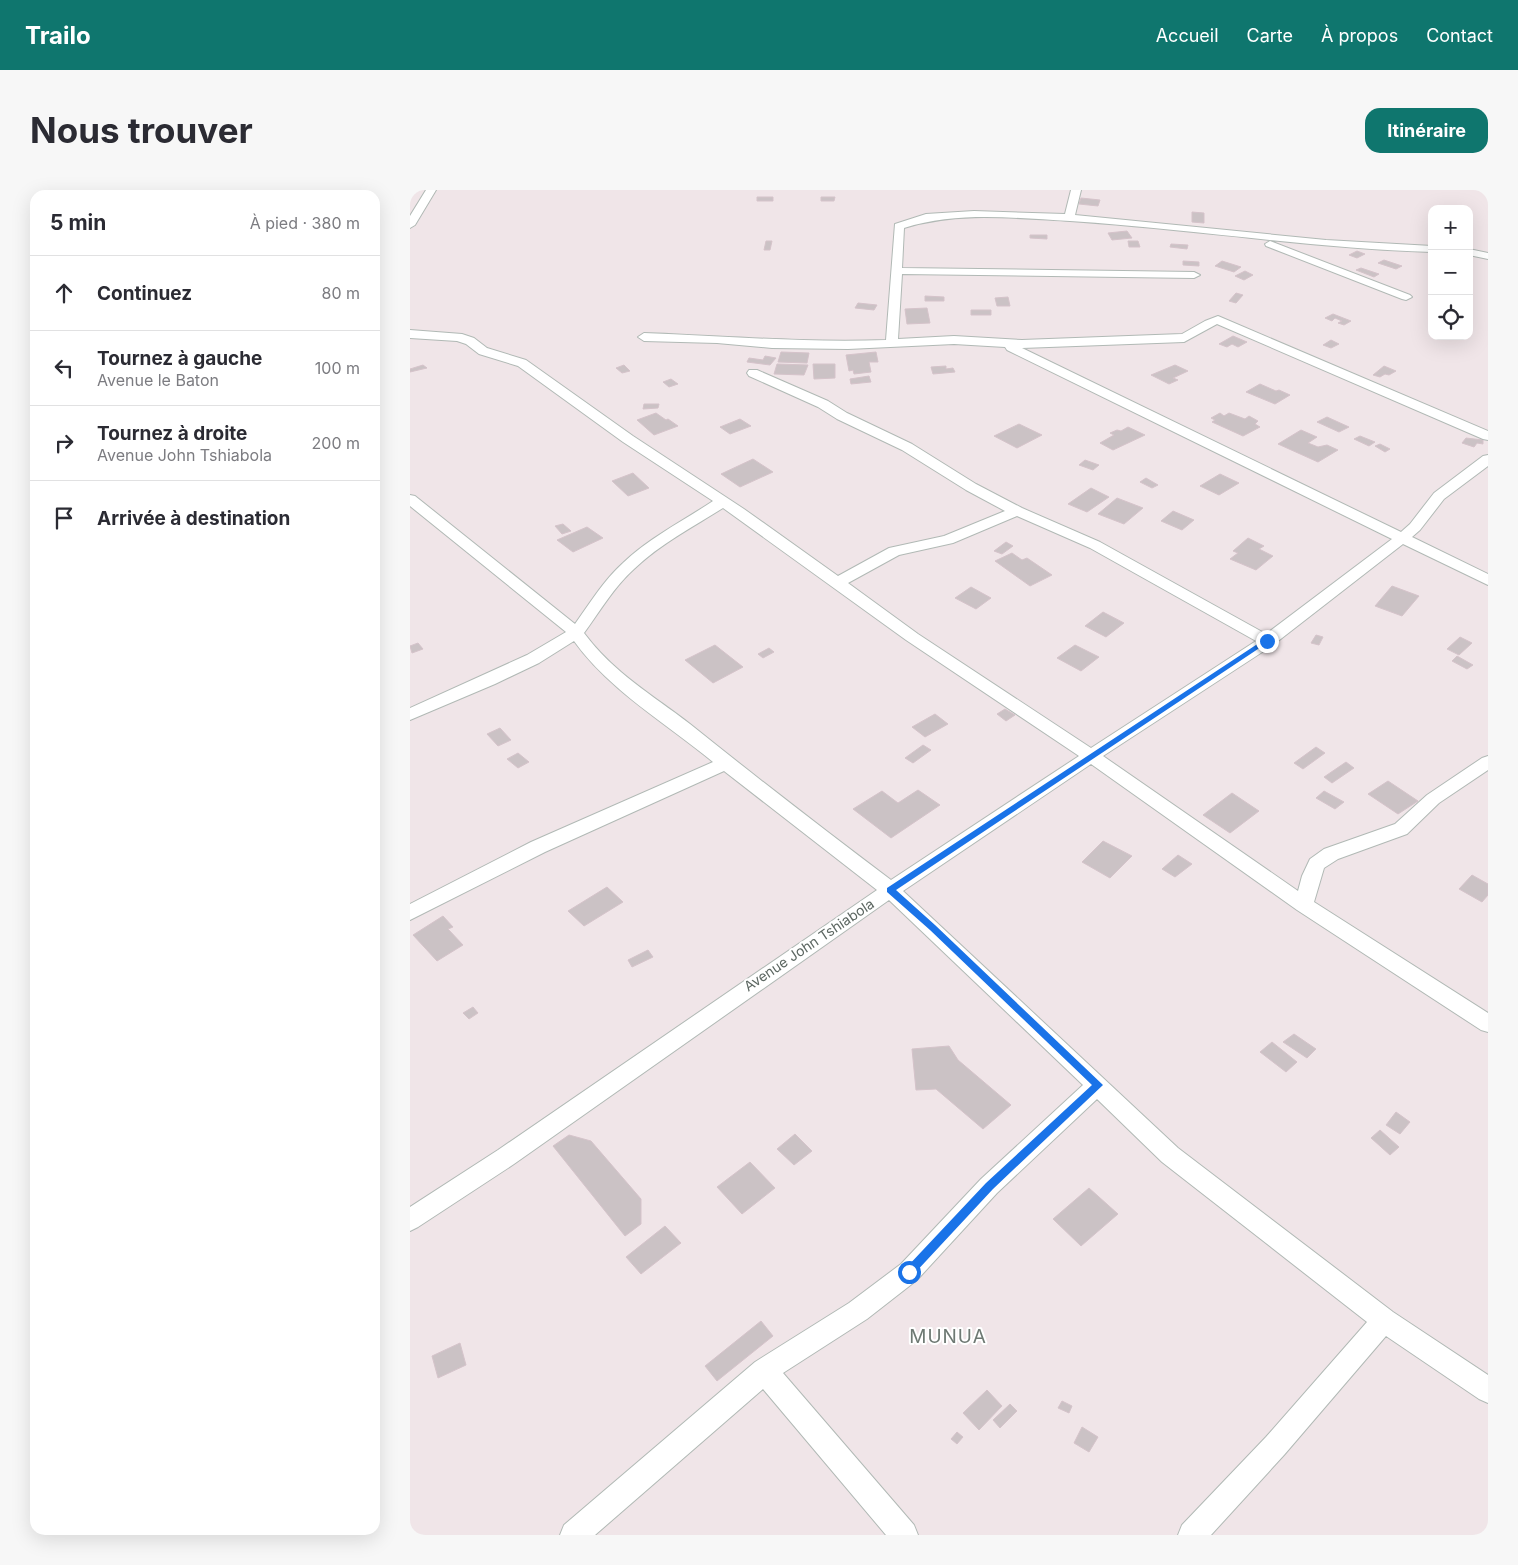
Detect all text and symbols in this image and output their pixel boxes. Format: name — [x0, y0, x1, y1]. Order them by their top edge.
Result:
text: Trailo — [25, 21, 91, 50]
text: Accueil — [1156, 25, 1219, 46]
text: Carte — [1247, 25, 1293, 46]
text: À propos — [1321, 25, 1398, 46]
text: Contact — [1426, 25, 1493, 46]
button: Itinéraire — [1365, 108, 1488, 153]
text: Nous trouver — [30, 109, 253, 151]
map controls — [1428, 205, 1473, 340]
button: + — [1428, 205, 1473, 250]
text: 5 min — [50, 210, 106, 235]
text: À pied · 380 m — [250, 213, 360, 233]
button: − — [1428, 250, 1473, 295]
icon: ahead — [50, 279, 78, 307]
text: Continuez — [97, 282, 192, 305]
text: 80 m — [321, 283, 360, 303]
button: locate — [1428, 295, 1473, 340]
text: Tournez à gauche — [97, 347, 262, 370]
icon: left — [50, 354, 78, 382]
text: 100 m — [315, 358, 360, 378]
text: Avenue le Baton — [97, 370, 219, 390]
text: Tournez à droite — [97, 422, 247, 445]
icon: right — [50, 429, 78, 457]
text: 200 m — [312, 433, 360, 453]
text: Avenue John Tshiabola — [97, 445, 272, 465]
icon: arrive — [50, 504, 78, 532]
text: Arrivée à destination — [97, 507, 290, 530]
route end — [1256, 630, 1279, 653]
street label: Avenue John Tshiabola — [740, 895, 877, 994]
route start — [898, 1261, 921, 1284]
district label: MUNUA — [909, 1325, 987, 1348]

